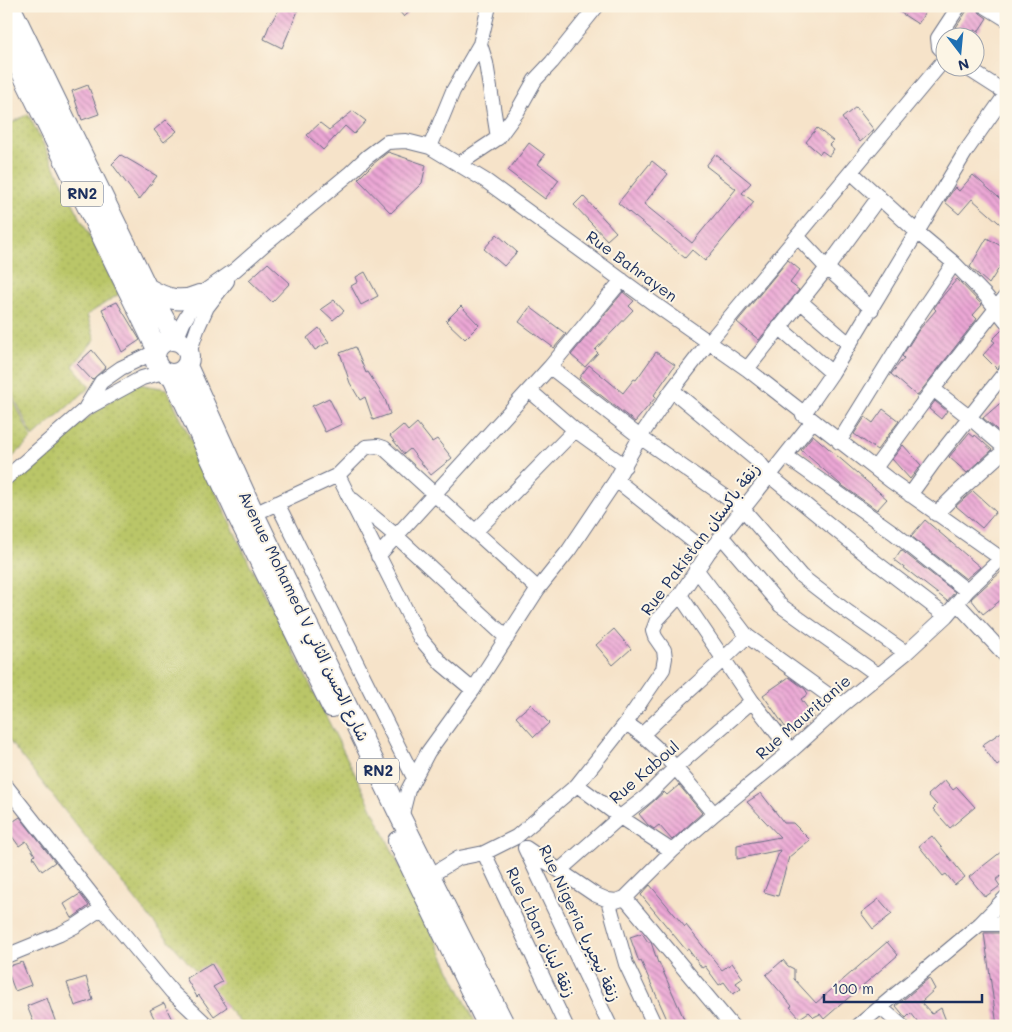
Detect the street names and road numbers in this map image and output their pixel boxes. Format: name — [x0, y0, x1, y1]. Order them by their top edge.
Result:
road number: RN2 — [61, 182, 103, 206]
street label: Rue Bahrayen — [582, 225, 682, 306]
street label: Rue Pakistan زنقة باكستان — [635, 458, 764, 619]
street label: Avenue Mohamed V شارع الحسن الثاني — [230, 487, 374, 747]
street label: Rue Mauritanie — [751, 670, 855, 764]
street label: Rue Kaboul — [604, 735, 683, 808]
road number: RN2 — [357, 758, 399, 784]
street label: Rue Nigeria زنقة نيجيريا — [535, 841, 626, 1005]
street label: Rue Liban زنقة لبنان — [502, 863, 581, 1000]

